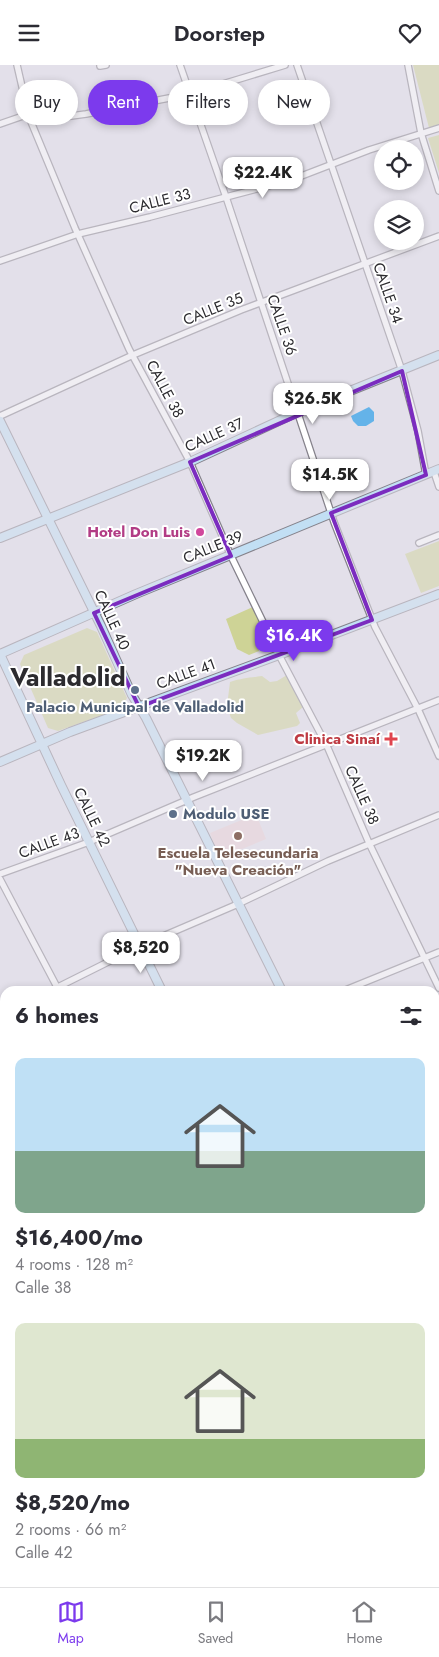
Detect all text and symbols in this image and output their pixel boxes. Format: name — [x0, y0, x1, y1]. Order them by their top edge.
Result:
text: Doorstep — [174, 17, 265, 49]
icon: menu — [15, 19, 43, 47]
icon: heart — [396, 19, 424, 47]
chip: Buy — [15, 80, 78, 125]
chip: Rent — [88, 80, 158, 125]
chip: Filters — [168, 80, 248, 125]
chip: New — [258, 80, 330, 125]
map controls — [374, 140, 424, 250]
button: locate — [374, 140, 424, 190]
pin: $22.4K — [222, 157, 304, 199]
text: $22.4K — [234, 161, 292, 184]
street label: CALLE 33 — [127, 183, 193, 219]
button: layers — [374, 200, 424, 250]
street label: CALLE 34 — [367, 260, 409, 327]
street label: CALLE 35 — [180, 287, 246, 331]
street label: CALLE 36 — [261, 292, 303, 358]
street label: CALLE 38 — [141, 356, 189, 422]
pin: $26.5K — [272, 383, 354, 425]
text: $26.5K — [284, 387, 342, 410]
street label: CALLE 37 — [181, 412, 247, 458]
pin: $14.5K — [289, 459, 371, 501]
text: $14.5K — [302, 463, 358, 486]
place label: Hotel Don Luis — [87, 521, 190, 543]
street label: CALLE 39 — [180, 525, 246, 569]
marker: Hotel Don Luis — [194, 526, 206, 538]
street label: CALLE 40 — [89, 586, 135, 654]
pin: $16.4K — [253, 619, 335, 662]
text: $16.4K — [266, 624, 322, 647]
street label: CALLE 41 — [153, 653, 219, 695]
district label: Valladolid — [9, 659, 126, 695]
marker: Palacio Municipal de Valladolid — [129, 684, 141, 696]
place label: Palacio Municipal de Valladolid — [26, 696, 244, 718]
place label: Clinica Sinaí — [294, 728, 381, 750]
marker: Clinica Sinaí — [384, 732, 398, 746]
pin: $19.2K — [162, 739, 244, 782]
text: $19.2K — [176, 744, 230, 767]
street label: CALLE 38 — [339, 762, 385, 828]
street label: CALLE 42 — [68, 784, 116, 850]
place label: Modulo USE — [183, 803, 269, 825]
marker: Modulo USE — [167, 808, 179, 820]
street label: CALLE 43 — [16, 822, 82, 864]
marker: Escuela Telesecundaria "Nueva Creación" — [232, 830, 244, 842]
place label: Escuela Telesecundaria "Nueva Creación" — [157, 842, 319, 881]
pin: $8,520 — [100, 931, 182, 974]
text: $8,520 — [113, 936, 169, 959]
text: 6 homes — [15, 1001, 99, 1031]
icon: filters — [397, 1002, 425, 1030]
icon: home — [175, 1091, 265, 1181]
text: $16,400/mo — [15, 1223, 143, 1253]
text: 4 rooms · 128 m² — [15, 1253, 133, 1276]
text: Calle 38 — [15, 1276, 72, 1299]
icon: home — [175, 1356, 265, 1446]
text: $8,520/mo — [15, 1488, 130, 1518]
text: 2 rooms · 66 m² — [15, 1518, 126, 1541]
text: Calle 42 — [15, 1541, 73, 1564]
tab: Map — [57, 1598, 85, 1648]
tab: Saved — [198, 1598, 233, 1648]
tab: Home — [347, 1598, 382, 1648]

